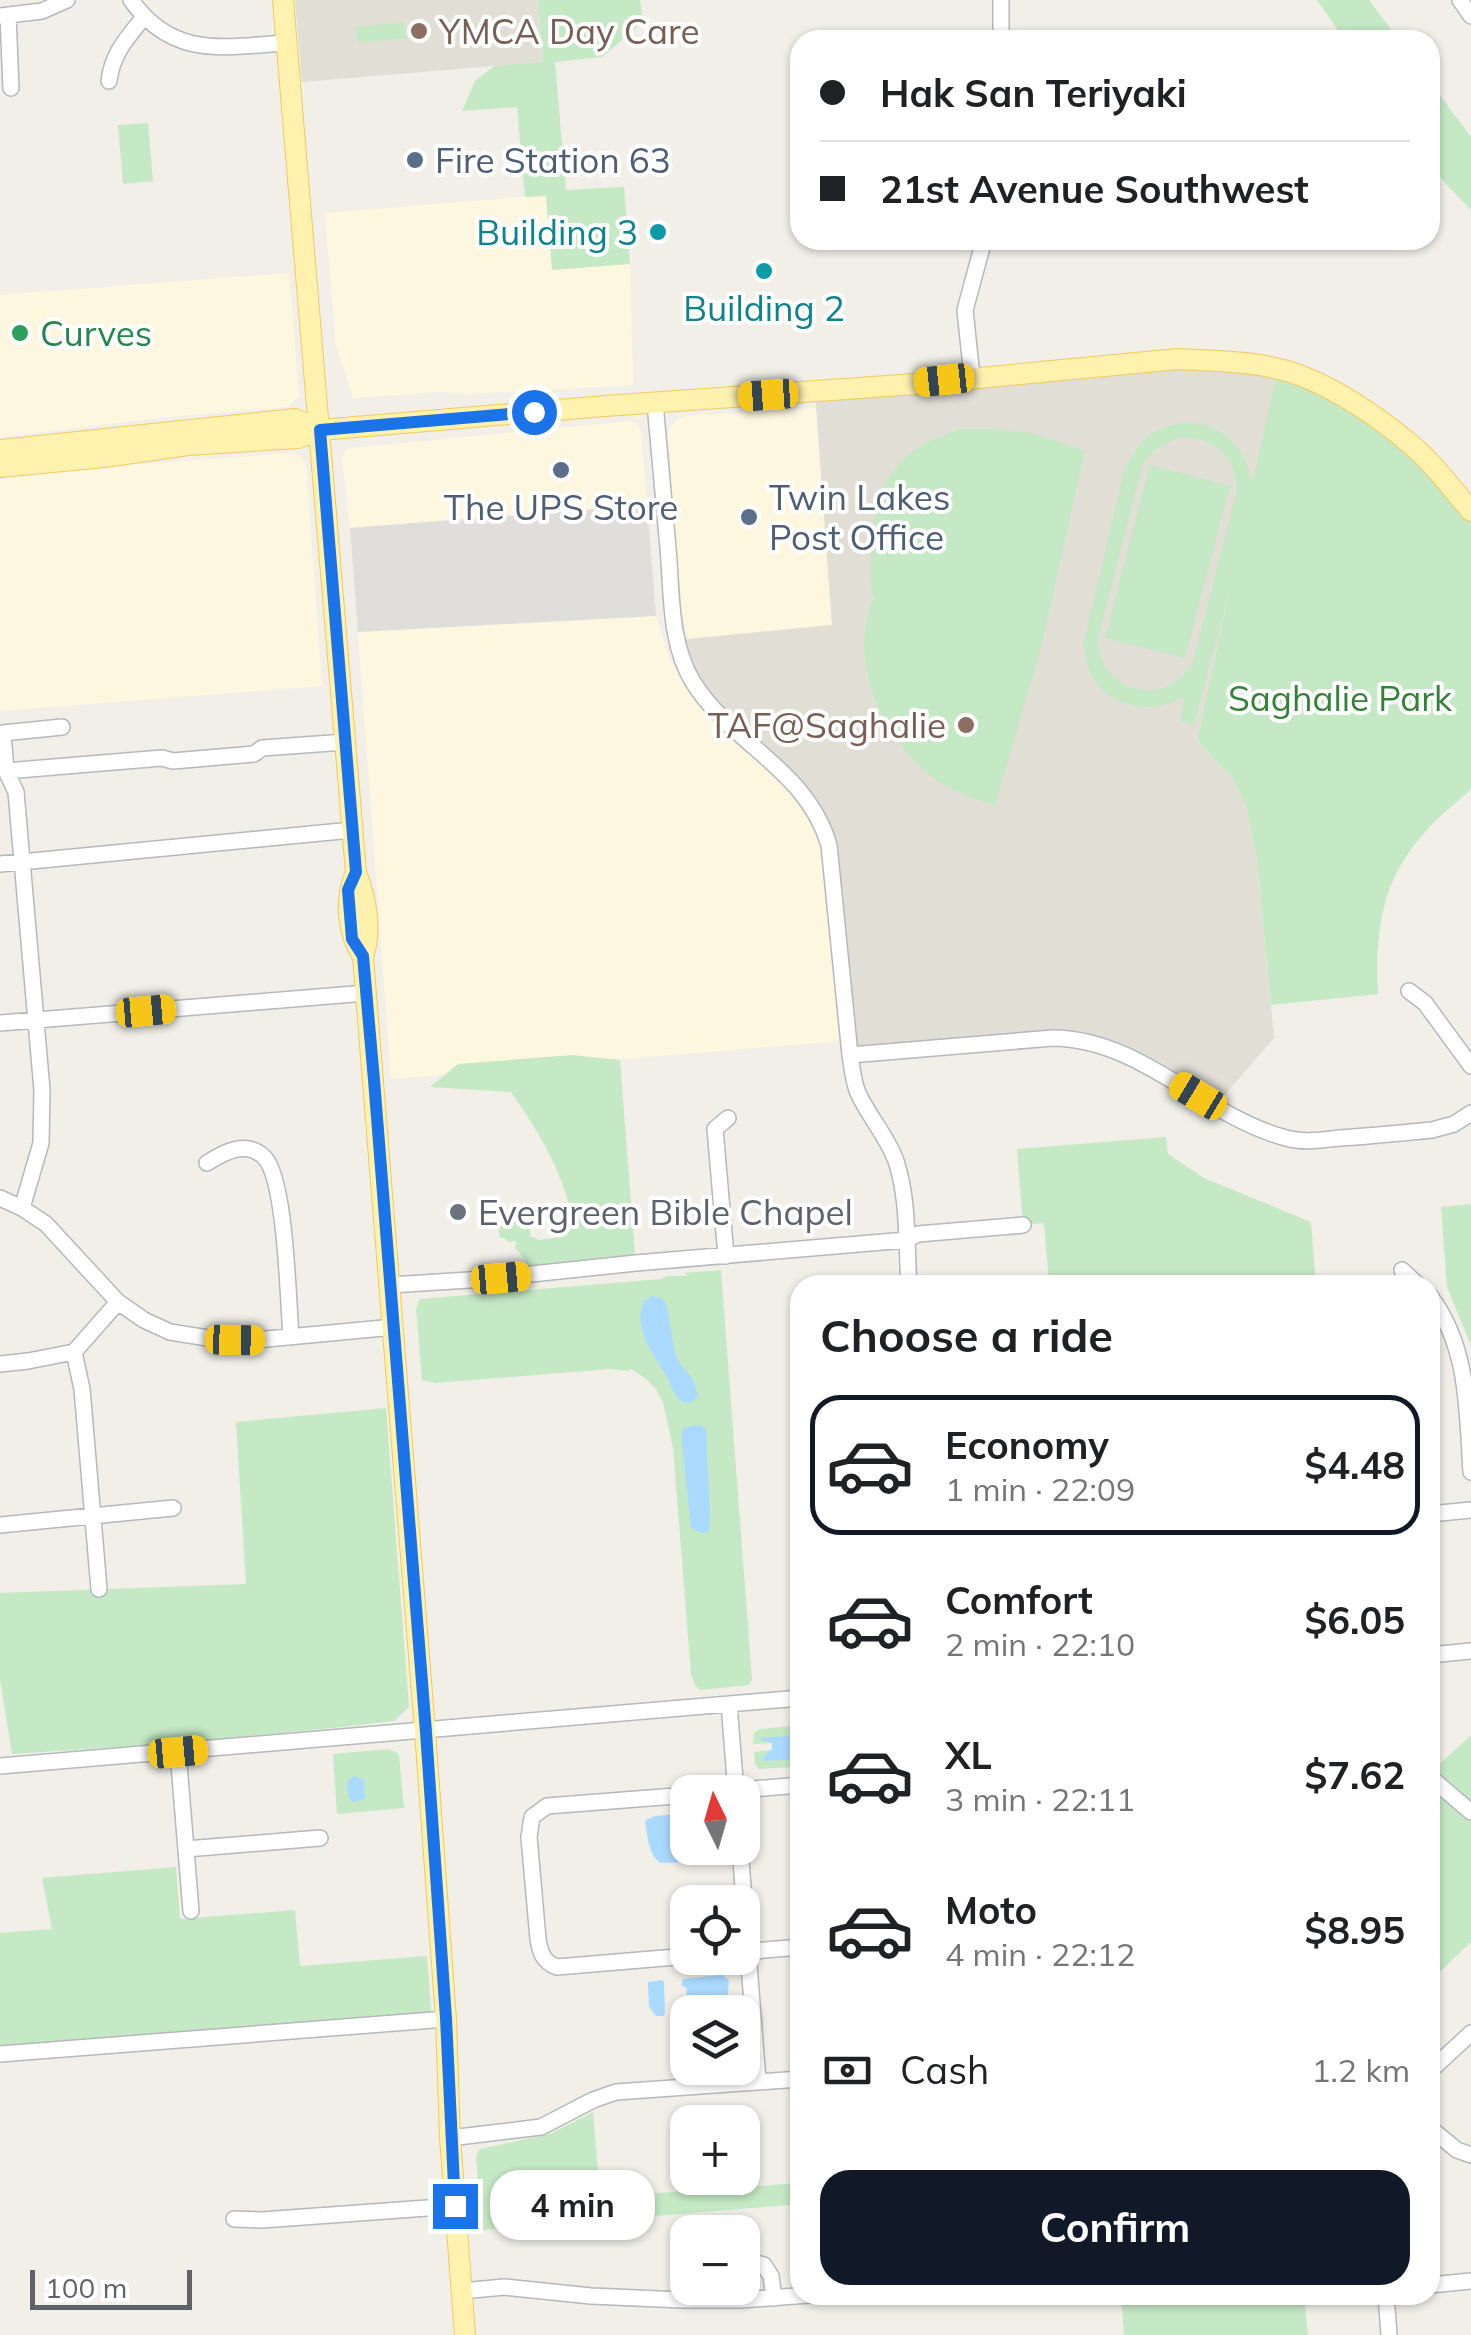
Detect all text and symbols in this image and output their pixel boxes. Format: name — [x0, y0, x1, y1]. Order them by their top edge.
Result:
place label: YMCA Day Care — [438, 9, 700, 53]
marker: YMCA Day Care — [408, 20, 430, 42]
text: Hak San Teriyaki — [880, 69, 1187, 117]
place label: Fire Station 63 — [435, 138, 671, 182]
marker: Fire Station 63 — [404, 149, 426, 171]
text: 21st Avenue Southwest — [880, 165, 1309, 213]
place label: Building 3 — [476, 210, 638, 254]
marker: Building 3 — [647, 221, 669, 243]
marker: Building 2 — [753, 260, 775, 282]
place label: Building 2 — [683, 286, 845, 330]
place label: Curves — [40, 311, 152, 355]
marker: Curves — [9, 322, 31, 344]
car — [913, 362, 975, 398]
car — [737, 378, 799, 412]
route start — [512, 390, 557, 435]
marker: The UPS Store — [550, 459, 572, 481]
place label: Twin Lakes Post Office — [769, 475, 950, 559]
place label: The UPS Store — [444, 485, 678, 529]
marker: Twin Lakes Post Office — [738, 506, 760, 528]
park label: Saghalie Park — [1228, 676, 1453, 720]
place label: TAF@Saghalie — [708, 703, 946, 747]
marker: TAF@Saghalie — [955, 714, 977, 736]
car — [115, 993, 177, 1029]
car — [1165, 1068, 1231, 1124]
place label: Evergreen Bible Chapel — [478, 1190, 853, 1234]
marker: Evergreen Bible Chapel — [447, 1201, 469, 1223]
car — [470, 1260, 532, 1296]
text: Choose a ride — [820, 1307, 1113, 1363]
car — [205, 1324, 265, 1356]
icon: car — [825, 1420, 915, 1510]
text: Economy — [945, 1421, 1109, 1469]
text: $4.48 — [1304, 1441, 1405, 1489]
text: 1 min · 22:09 — [945, 1469, 1135, 1509]
icon: car — [825, 1575, 915, 1665]
text: Comfort — [945, 1576, 1093, 1624]
text: $6.05 — [1304, 1596, 1405, 1644]
text: 2 min · 22:10 — [945, 1624, 1135, 1664]
icon: car — [825, 1730, 915, 1820]
text: XL — [945, 1731, 992, 1779]
car — [147, 1734, 209, 1770]
text: $7.62 — [1304, 1751, 1405, 1799]
north arrow — [670, 1775, 760, 1865]
map controls — [670, 1775, 760, 2305]
text: 3 min · 22:11 — [945, 1779, 1135, 1819]
button: locate — [670, 1885, 760, 1975]
icon: car — [825, 1885, 915, 1975]
text: Moto — [945, 1886, 1037, 1934]
text: $8.95 — [1304, 1906, 1405, 1954]
text: 4 min · 22:12 — [945, 1934, 1135, 1974]
button: layers — [670, 1995, 760, 2085]
icon: cash — [820, 2043, 875, 2098]
text: Cash — [900, 2046, 989, 2094]
text: 1.2 km — [1311, 2050, 1410, 2090]
button: + — [670, 2105, 760, 2195]
button: Confirm — [820, 2170, 1410, 2285]
callout: 4 min — [490, 2171, 655, 2241]
route end — [433, 2184, 478, 2229]
text: 4 min — [530, 2185, 615, 2225]
button: − — [670, 2215, 760, 2305]
scale bar — [30, 2265, 192, 2310]
text: 100 m — [45, 2270, 127, 2305]

